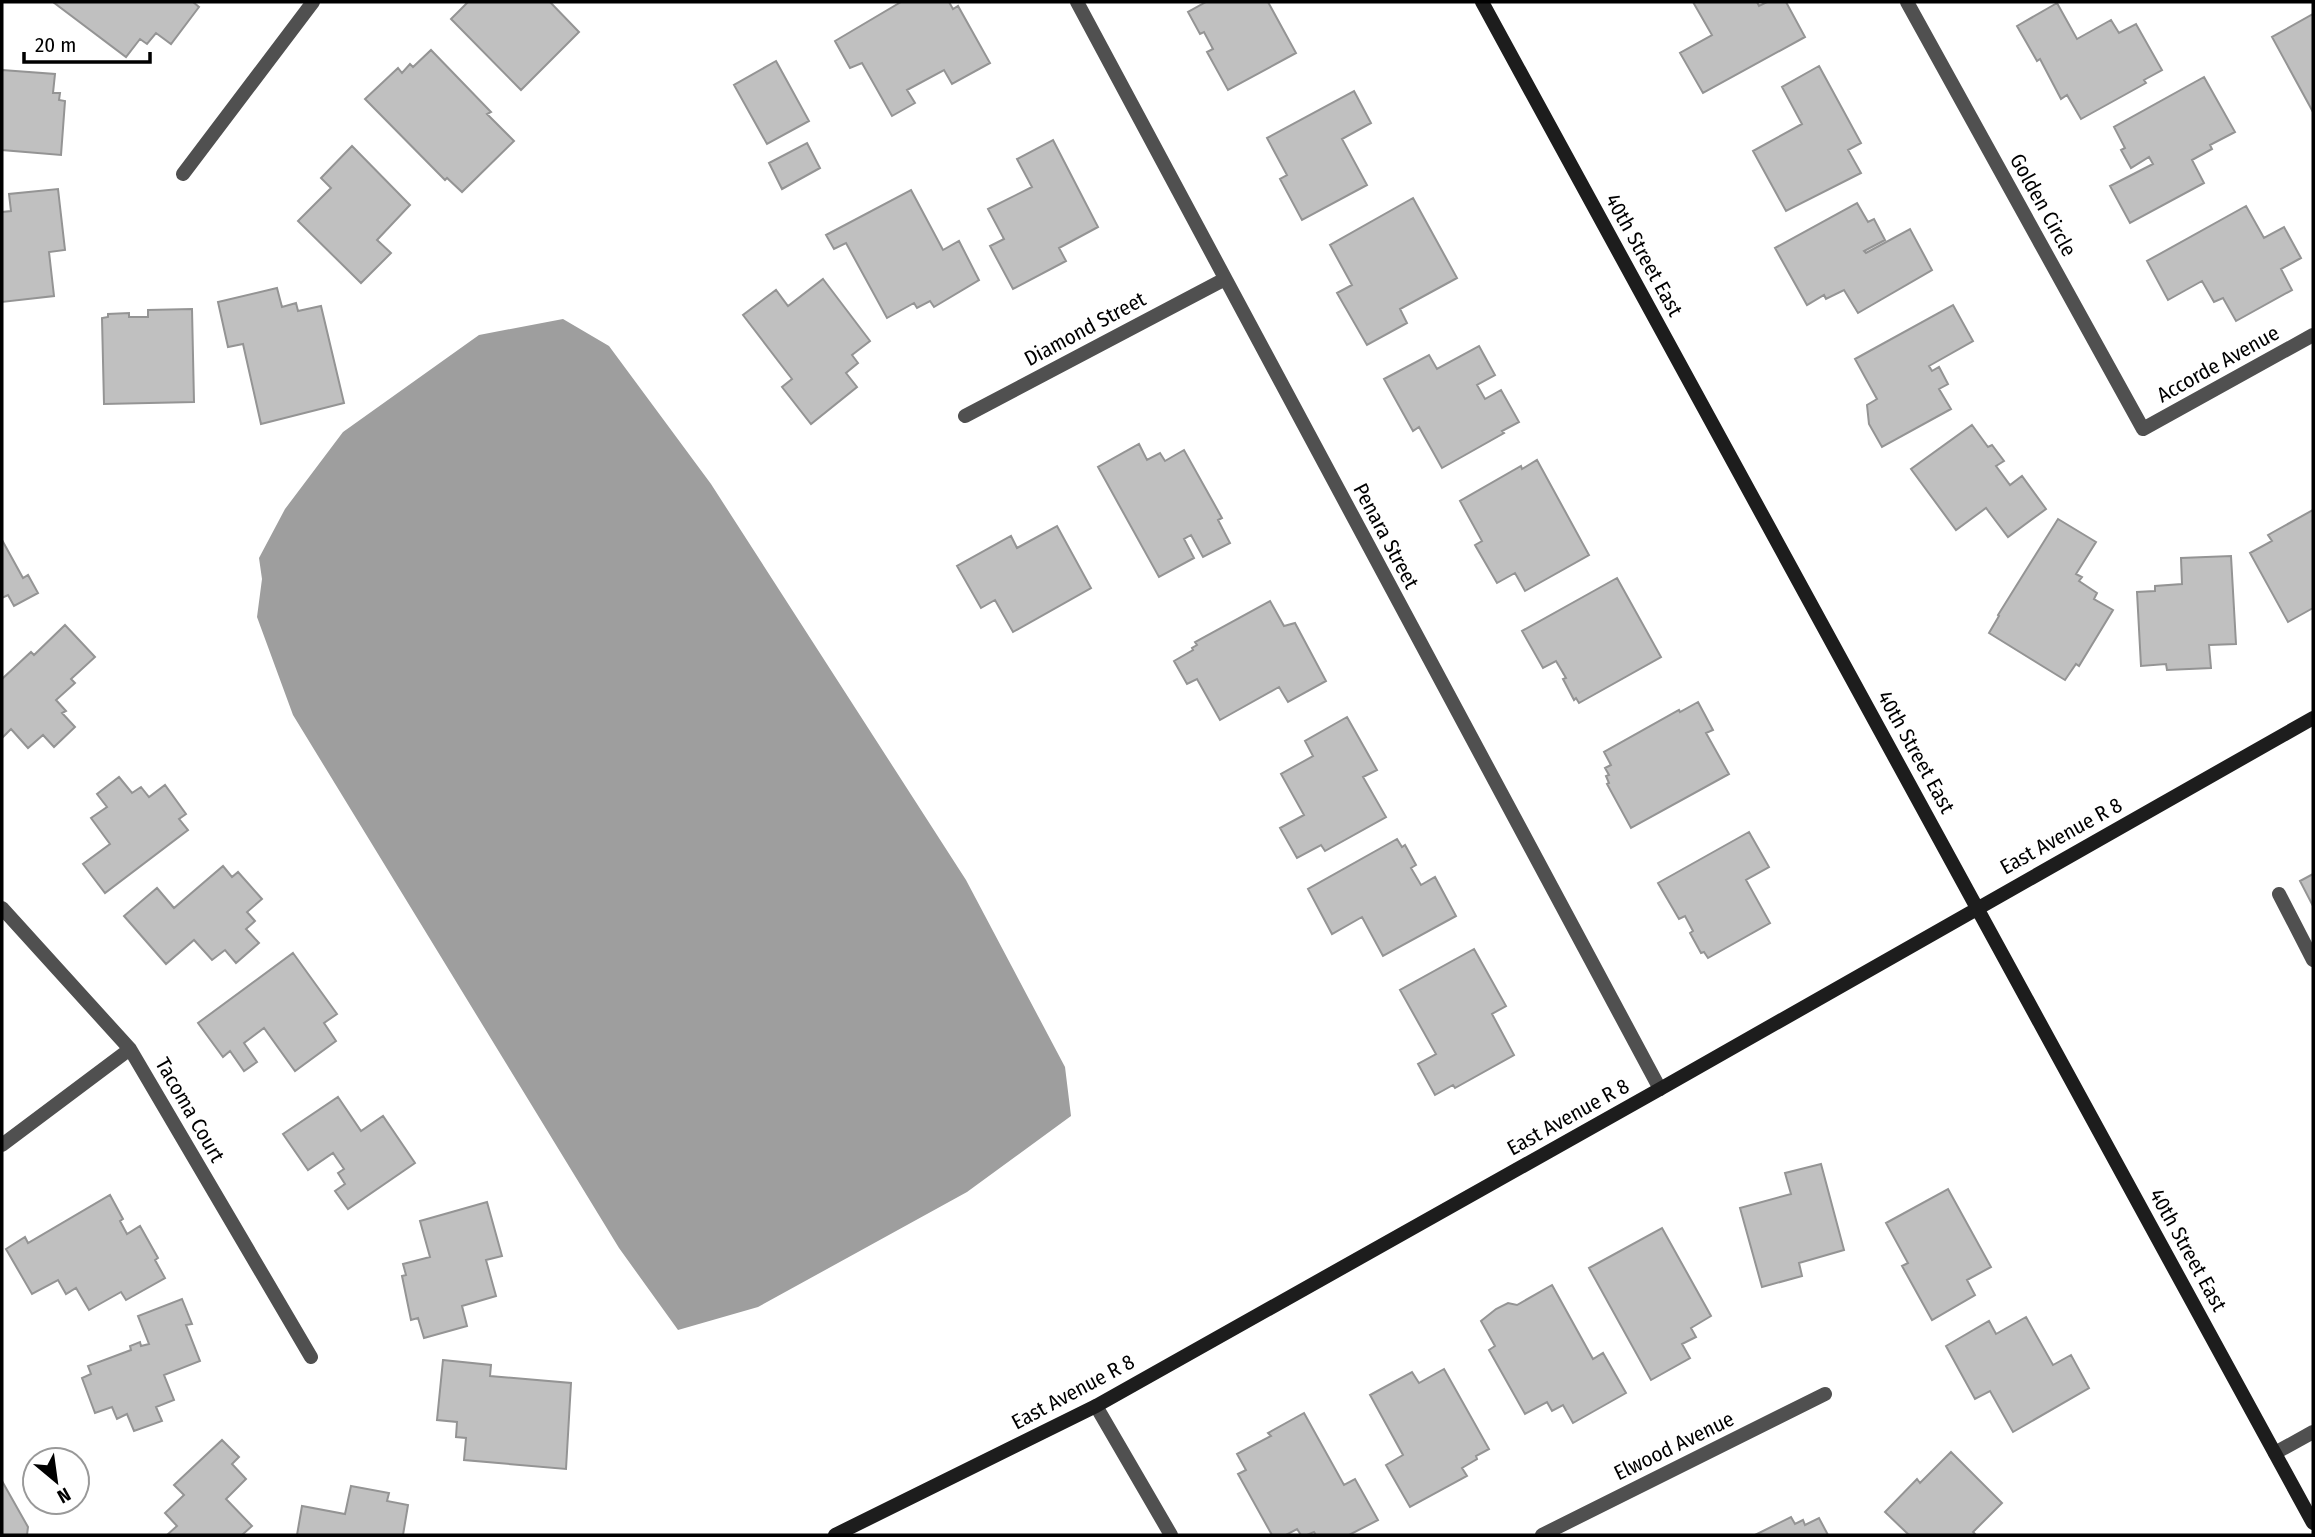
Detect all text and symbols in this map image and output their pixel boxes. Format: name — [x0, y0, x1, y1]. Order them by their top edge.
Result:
scale bar — [24, 21, 150, 65]
text: 20 m — [35, 32, 76, 58]
street label: Golden Circle — [2004, 149, 2082, 261]
street label: 40th Street East — [1600, 189, 1688, 321]
street label: Diamond Street — [1020, 286, 1150, 372]
street label: Accorde Avenue — [2152, 320, 2284, 408]
street label: Penara Street — [1347, 479, 1425, 593]
street label: 40th Street East — [1872, 686, 1960, 818]
street label: East Avenue R 8 — [1995, 792, 2127, 880]
street label: Tacoma Court — [150, 1053, 230, 1167]
street label: East Avenue R 8 — [1502, 1073, 1634, 1161]
street label: 40th Street East — [2144, 1184, 2232, 1316]
street label: East Avenue R 8 — [1007, 1349, 1139, 1435]
street label: Elwood Avenue — [1610, 1406, 1738, 1486]
north arrow — [21, 1446, 91, 1516]
text: N — [53, 1483, 75, 1508]

